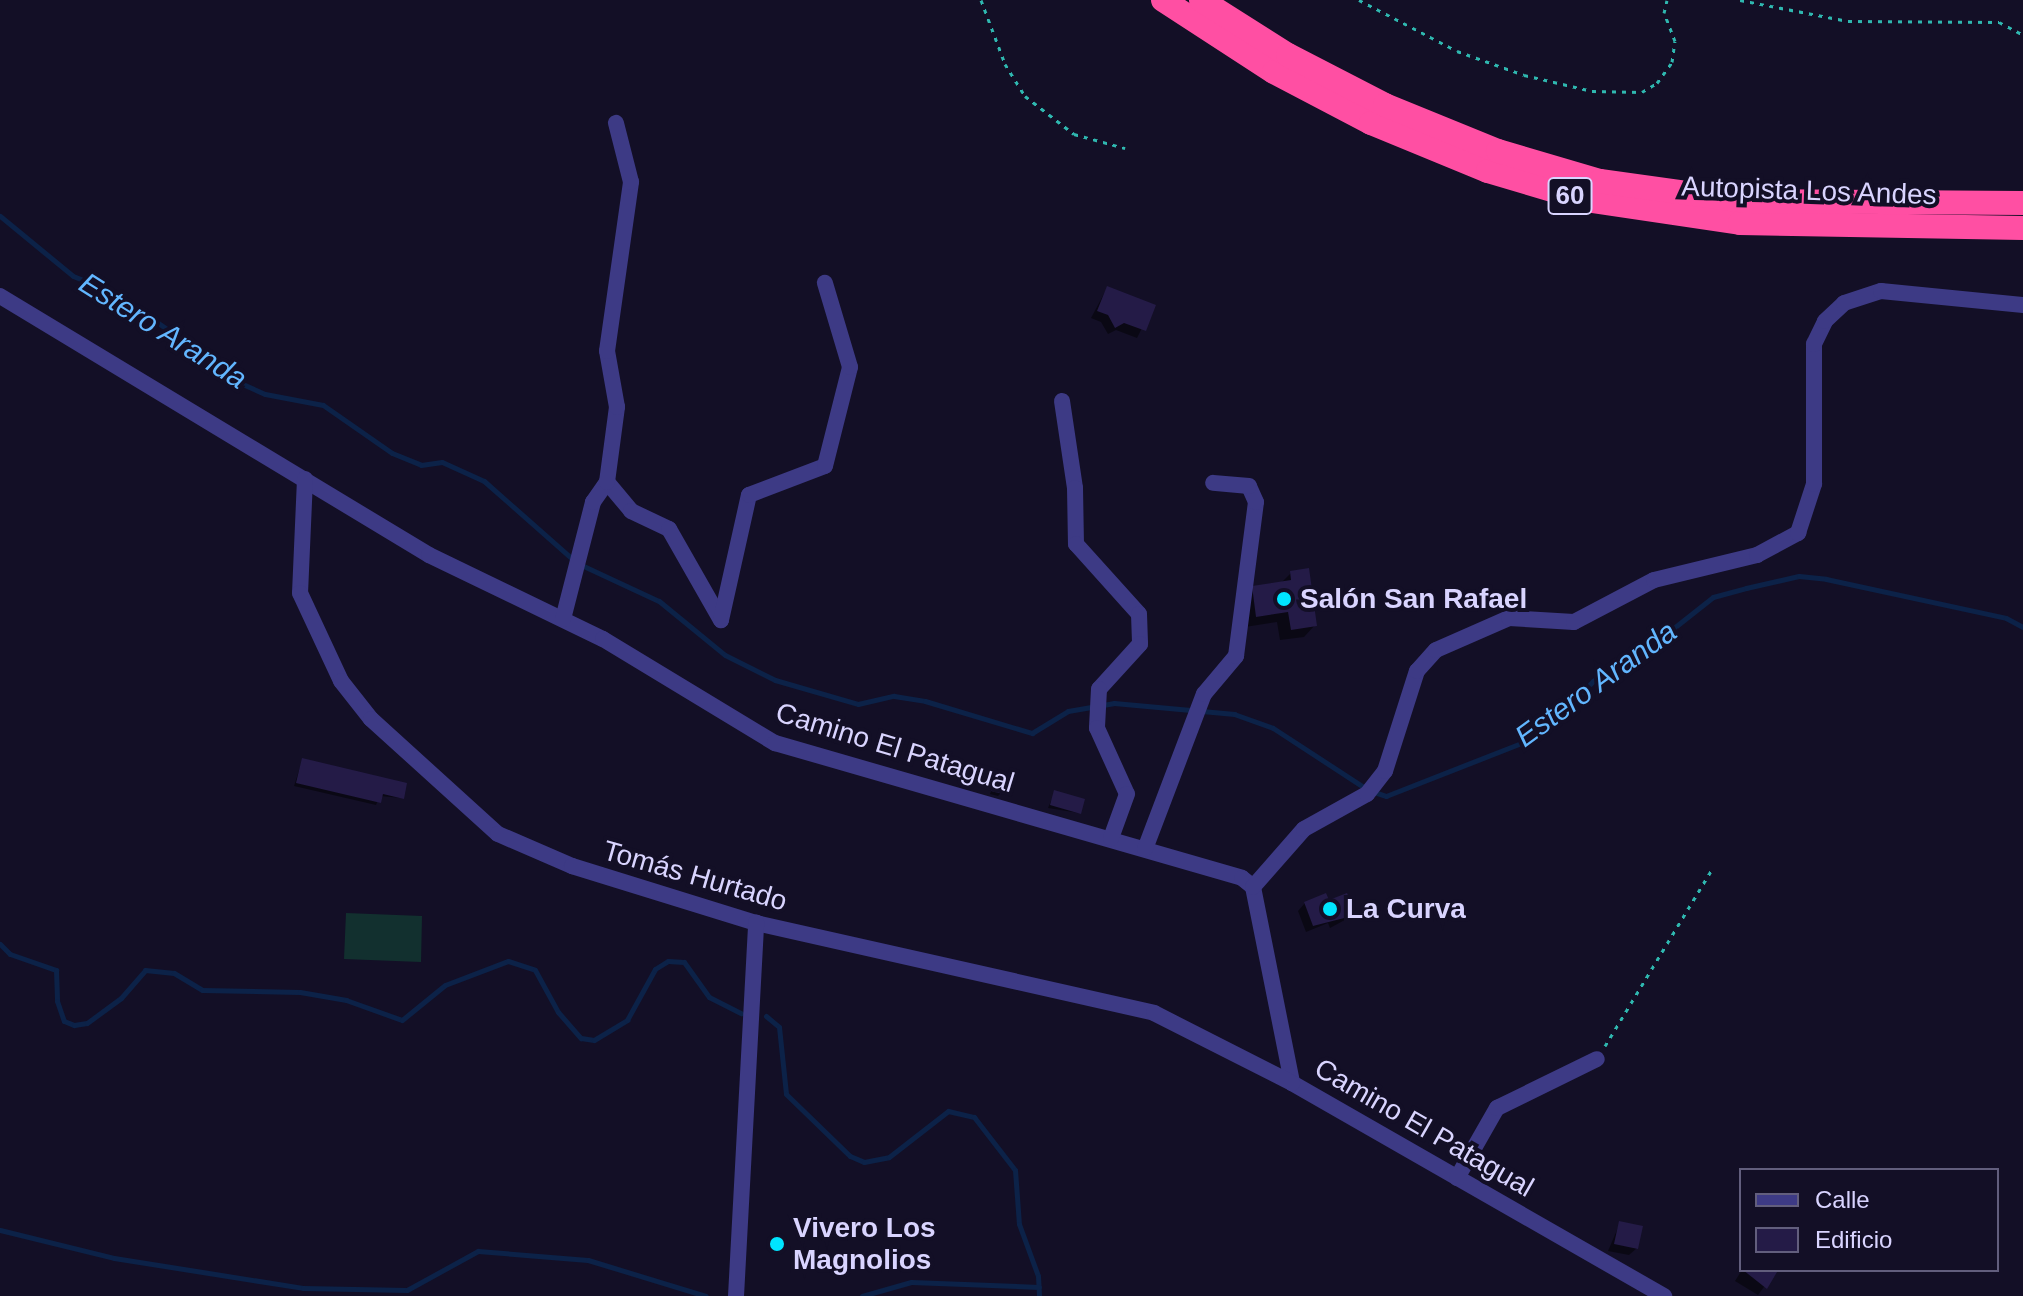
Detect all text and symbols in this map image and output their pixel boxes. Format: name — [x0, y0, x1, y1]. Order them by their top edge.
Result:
street label: Autopista Los Andes — [1680, 170, 1938, 212]
road number: 60 — [1546, 174, 1594, 218]
water label: Estero Aranda — [72, 265, 254, 397]
place label: Salón San Rafael — [1300, 582, 1527, 616]
marker: Salón San Rafael — [1275, 590, 1293, 608]
water label: Estero Aranda — [1508, 613, 1684, 755]
street label: Camino El Patagual — [772, 696, 1018, 800]
street label: Tomás Hurtado — [599, 834, 791, 918]
place label: La Curva — [1346, 892, 1466, 926]
marker: La Curva — [1321, 900, 1339, 918]
street label: Camino El Patagual — [1308, 1052, 1540, 1204]
legend — [1739, 1168, 1999, 1272]
text: Calle — [1815, 1186, 1870, 1213]
place label: Vivero Los Magnolios — [793, 1211, 936, 1277]
text: Edificio — [1815, 1226, 1892, 1253]
marker: Vivero Los Magnolios — [768, 1235, 786, 1253]

